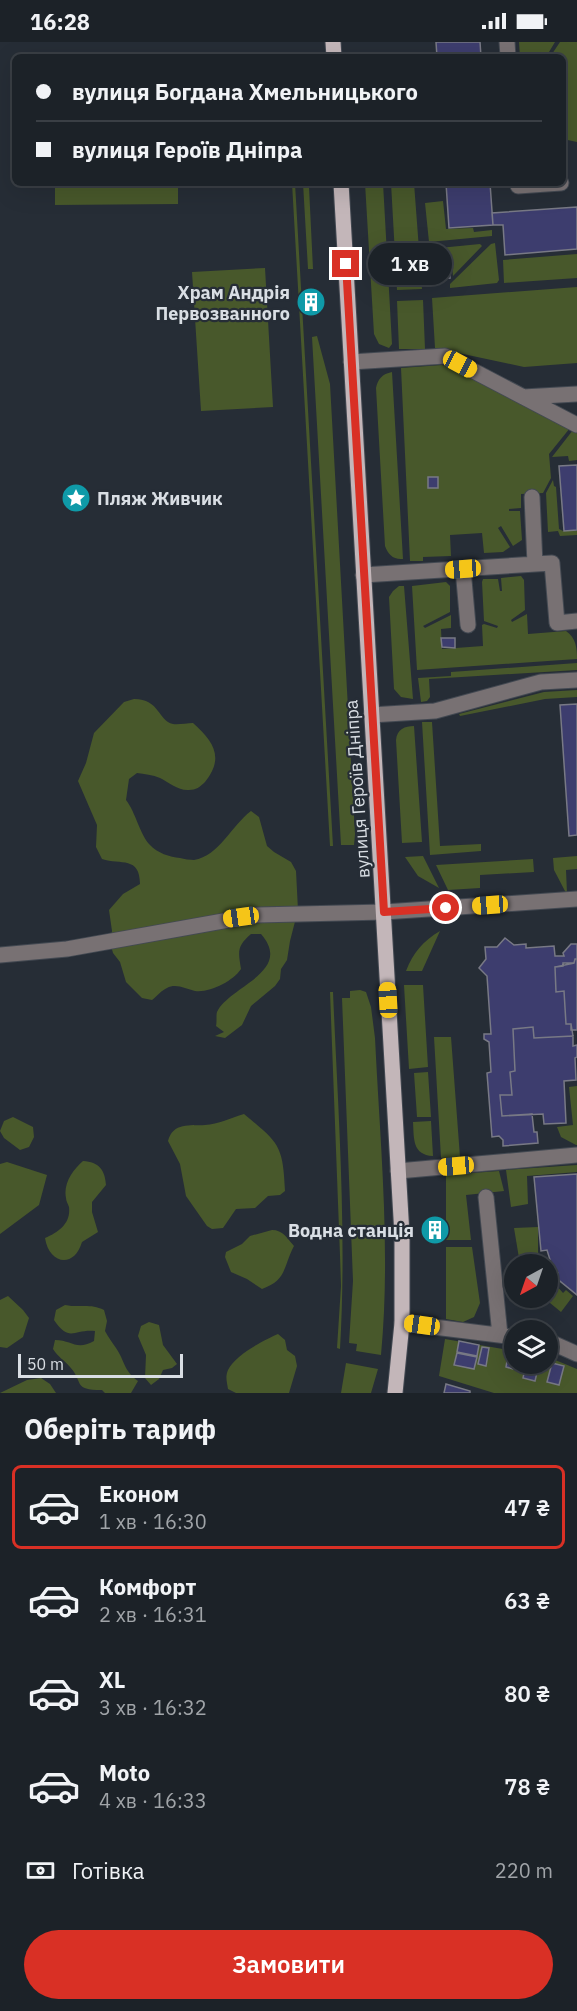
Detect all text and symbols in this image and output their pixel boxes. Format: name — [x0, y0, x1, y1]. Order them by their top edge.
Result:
text: 16:28 — [30, 7, 90, 36]
text: вулиця Богдана Хмельницького — [72, 77, 418, 106]
text: вулиця Героїв Дніпра — [72, 135, 303, 164]
callout: 1 хв — [367, 243, 451, 285]
route end — [332, 250, 359, 277]
text: 1 хв — [390, 250, 430, 277]
place label: Храм Андрія Первозванного — [155, 281, 290, 325]
building icon: Храм Андрія Первозванного — [295, 286, 327, 318]
car — [440, 348, 480, 380]
place icon: Пляж Живчик — [60, 482, 92, 514]
place label: Пляж Живчик — [97, 487, 223, 510]
car — [444, 559, 482, 579]
street label: вулиця Героїв Дніпра — [339, 699, 375, 879]
route start — [432, 894, 459, 921]
car — [471, 895, 509, 915]
car — [222, 906, 260, 928]
car — [378, 982, 398, 1018]
car — [437, 1155, 475, 1177]
building icon: Водна станція — [419, 1214, 451, 1246]
place label: Водна станція — [288, 1219, 414, 1242]
north arrow — [504, 1254, 558, 1308]
map controls — [504, 1254, 558, 1374]
car — [403, 1314, 441, 1336]
button: layers — [504, 1320, 558, 1374]
scale bar — [18, 1351, 183, 1378]
text: 50 m — [27, 1354, 64, 1374]
text: Оберіть тариф — [24, 1411, 216, 1446]
text: Економ — [99, 1479, 179, 1508]
icon: car — [27, 1480, 81, 1534]
text: 47 ₴ — [504, 1493, 550, 1522]
text: 1 хв · 16:30 — [99, 1508, 207, 1535]
text: Комфорт — [99, 1572, 196, 1601]
icon: car — [27, 1573, 81, 1627]
text: 63 ₴ — [504, 1586, 550, 1615]
text: 2 хв · 16:31 — [99, 1601, 207, 1628]
text: XL — [99, 1665, 125, 1694]
icon: car — [27, 1666, 81, 1720]
text: 80 ₴ — [504, 1679, 550, 1708]
text: 3 хв · 16:32 — [99, 1694, 207, 1721]
text: Moto — [99, 1758, 150, 1787]
icon: car — [27, 1759, 81, 1813]
text: 78 ₴ — [504, 1772, 550, 1801]
text: 4 хв · 16:33 — [99, 1787, 207, 1814]
icon: cash — [24, 1854, 57, 1887]
text: Готівка — [72, 1856, 145, 1885]
text: 220 m — [495, 1857, 553, 1884]
button: Замовити — [24, 1930, 553, 1999]

